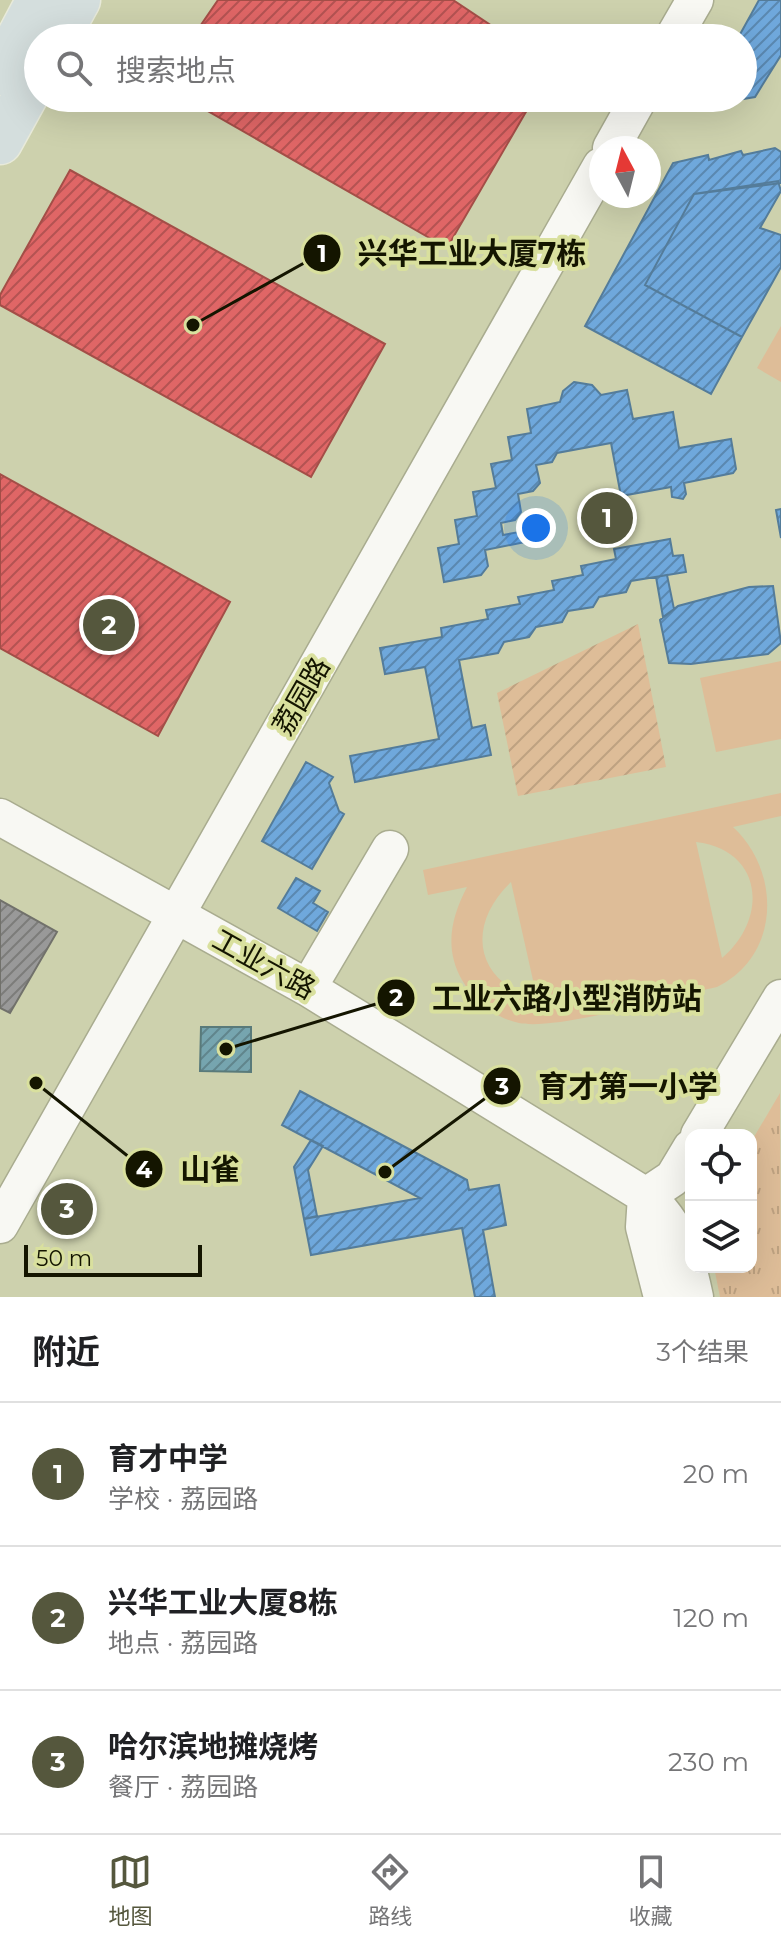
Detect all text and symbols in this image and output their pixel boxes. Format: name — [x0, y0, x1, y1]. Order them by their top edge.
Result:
search box — [24, 24, 757, 112]
icon: search — [52, 46, 96, 90]
text: 搜索地点 — [116, 52, 236, 89]
north arrow — [589, 136, 661, 208]
callout: 兴华工业大厦7栋 — [302, 226, 602, 280]
text: 兴华工业大厦7栋 — [358, 235, 586, 272]
text: 1 — [317, 239, 327, 268]
pin: 1 — [581, 488, 633, 548]
your location — [516, 508, 556, 548]
pin: 2 — [83, 595, 135, 655]
street label: 荔园路 — [265, 651, 337, 741]
street label: 工业六路 — [207, 922, 321, 1006]
callout: 工业六路小型消防站 — [376, 971, 718, 1025]
text: 工业六路小型消防站 — [432, 980, 702, 1017]
text: 2 — [389, 983, 403, 1012]
callout: 育才第一小学 — [482, 1059, 734, 1113]
text: 育才第一小学 — [538, 1068, 718, 1105]
text: 3 — [494, 1072, 509, 1101]
map controls — [685, 1129, 757, 1273]
button: locate — [685, 1129, 757, 1201]
callout: 山雀 — [124, 1142, 256, 1196]
text: 山雀 — [180, 1151, 240, 1188]
text: 4 — [136, 1155, 153, 1184]
pin: 3 — [41, 1179, 93, 1239]
button: layers — [685, 1201, 757, 1273]
scale bar — [24, 1241, 202, 1277]
text: 50 m — [36, 1245, 92, 1272]
text: 附近 — [32, 1331, 100, 1373]
text: 3个结果 — [656, 1336, 749, 1368]
text: 育才中学 — [108, 1440, 228, 1477]
text: 1 — [53, 1458, 63, 1490]
text: 20 m — [683, 1458, 749, 1490]
text: 学校 · 荔园路 — [108, 1483, 258, 1515]
text: 兴华工业大厦8栋 — [108, 1584, 338, 1621]
text: 2 — [50, 1602, 66, 1634]
text: 120 m — [673, 1602, 749, 1634]
text: 地点 · 荔园路 — [108, 1627, 258, 1659]
text: 哈尔滨地摊烧烤 — [108, 1728, 318, 1765]
text: 3 — [50, 1746, 66, 1778]
text: 230 m — [668, 1746, 749, 1778]
text: 餐厅 · 荔园路 — [108, 1771, 258, 1803]
tab: 地图 — [108, 1850, 152, 1930]
tab: 路线 — [368, 1850, 413, 1930]
tab: 收藏 — [629, 1850, 673, 1930]

